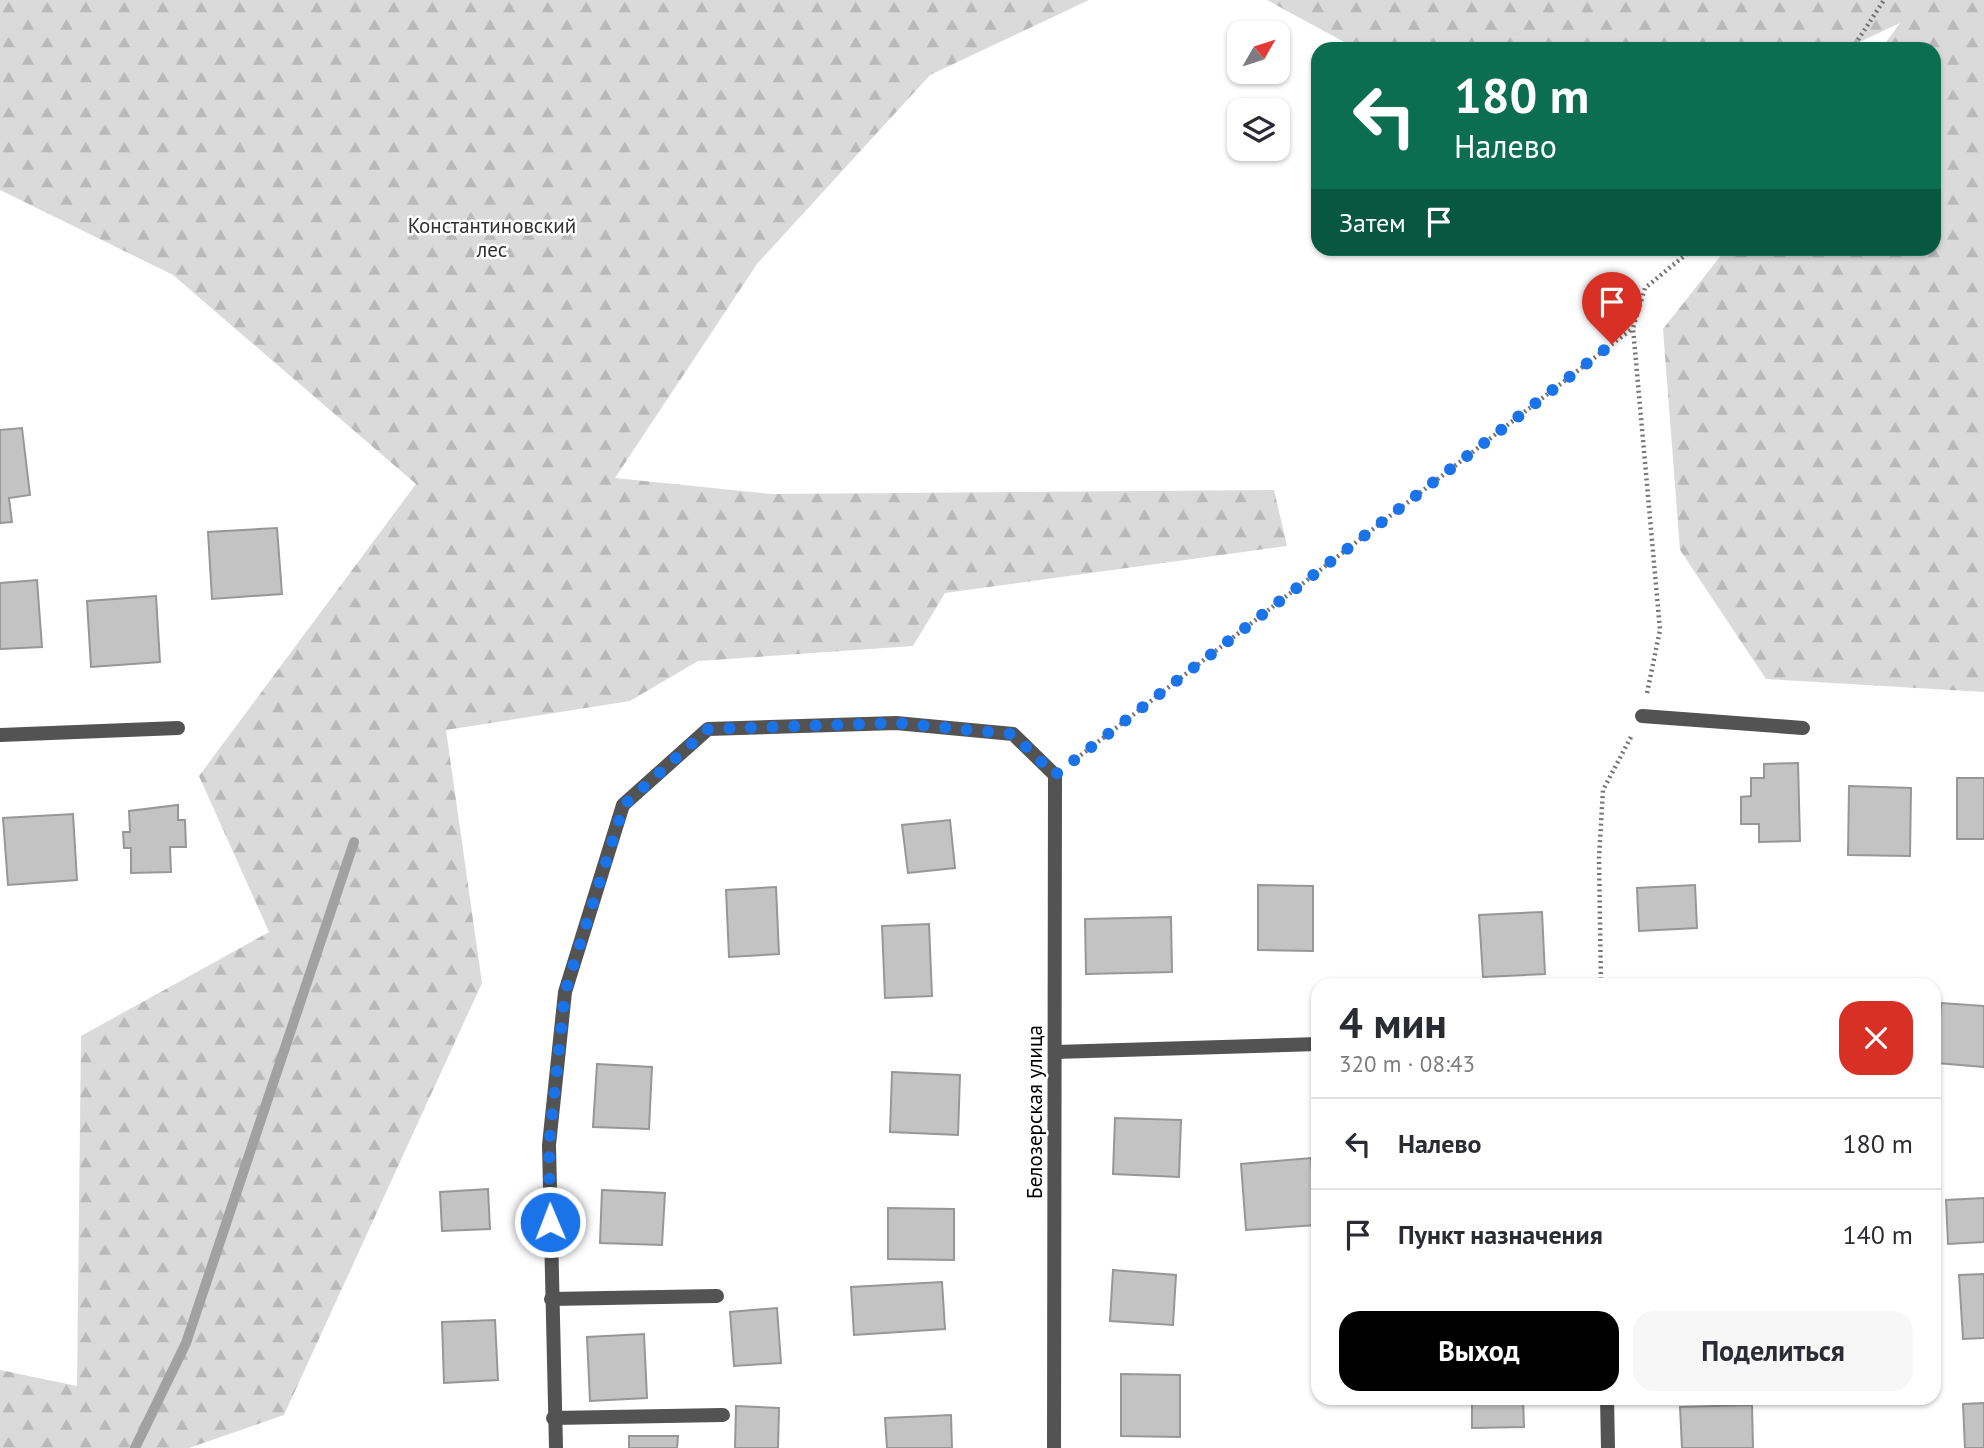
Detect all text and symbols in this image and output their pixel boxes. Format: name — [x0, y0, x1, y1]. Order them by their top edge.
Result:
north arrow — [1227, 21, 1290, 84]
map controls — [1227, 21, 1290, 161]
text: 180 m — [1454, 63, 1589, 127]
icon: left — [1339, 70, 1430, 161]
button: layers — [1227, 98, 1290, 161]
text: Налево — [1454, 125, 1557, 167]
icon: arrive — [1420, 203, 1458, 241]
text: Затем — [1339, 206, 1406, 239]
park label: Константиновский лес — [408, 212, 576, 263]
pin — [1582, 272, 1642, 344]
icon: arrive — [1593, 283, 1631, 321]
text: 4 мин — [1339, 995, 1447, 1050]
button: close — [1839, 1001, 1913, 1075]
street label: Белозерская улица — [1021, 1025, 1048, 1199]
text: 320 m · 08:43 — [1339, 1049, 1475, 1078]
icon: left — [1339, 1125, 1377, 1163]
text: Налево — [1398, 1127, 1482, 1160]
text: 180 m — [1842, 1127, 1913, 1160]
position arrow — [513, 1185, 587, 1259]
icon: arrive — [1339, 1216, 1377, 1254]
text: Пункт назначения — [1398, 1218, 1603, 1251]
text: 140 m — [1842, 1218, 1913, 1251]
button: Выход — [1339, 1311, 1619, 1391]
button: Поделиться — [1633, 1311, 1913, 1391]

